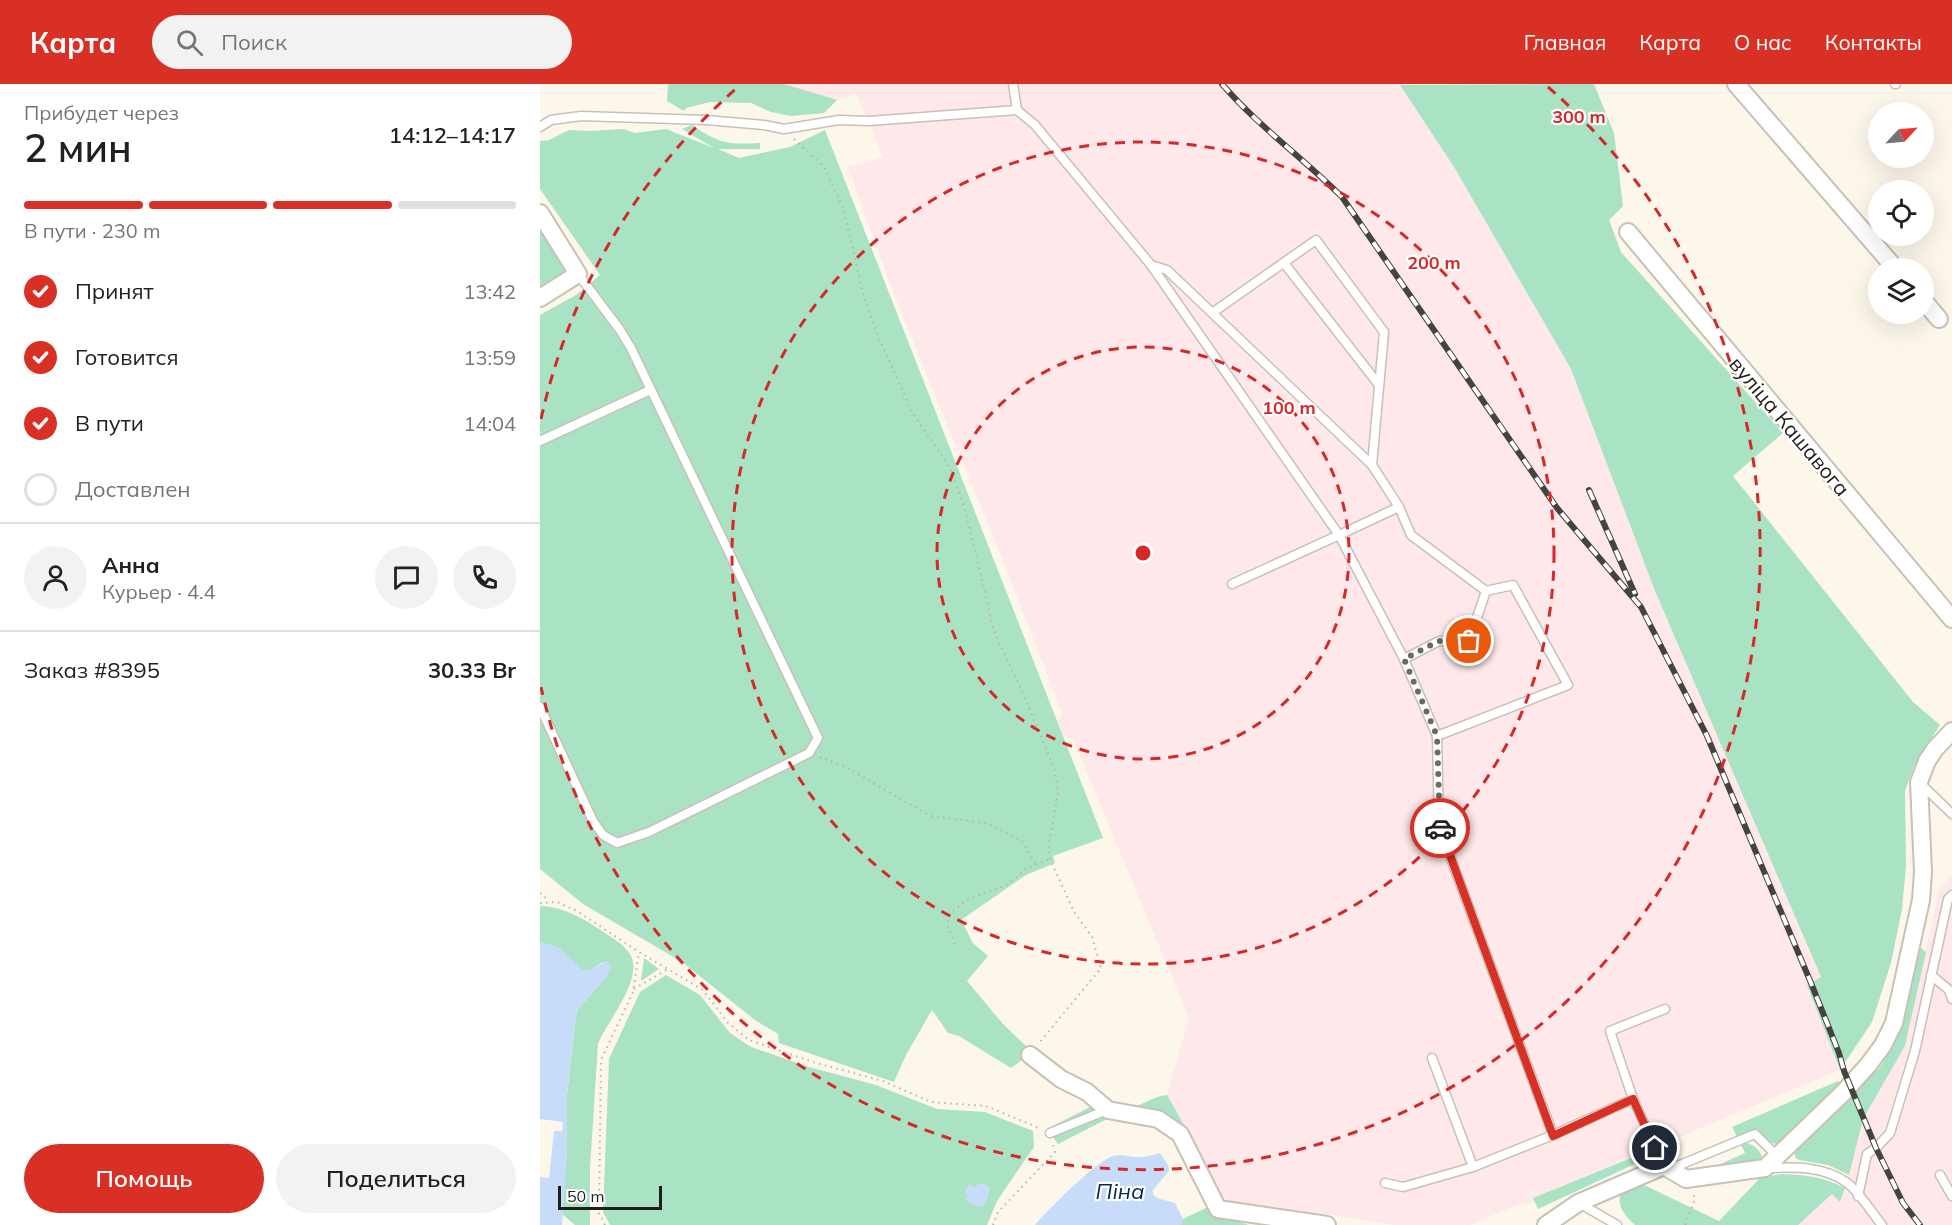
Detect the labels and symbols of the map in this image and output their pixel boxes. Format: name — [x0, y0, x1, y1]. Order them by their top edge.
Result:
north arrow — [1868, 102, 1934, 168]
text: 300 m — [1552, 105, 1606, 128]
text: 200 m — [1407, 251, 1461, 274]
street label: вуліца Кашавога — [1724, 351, 1856, 501]
text: 100 m — [1262, 396, 1316, 419]
centre of rings — [1133, 543, 1153, 563]
pin — [1443, 615, 1494, 666]
courier — [1410, 798, 1470, 858]
pin — [1629, 1122, 1680, 1173]
water label: Піна — [1096, 1177, 1144, 1205]
scale bar — [558, 1183, 662, 1210]

